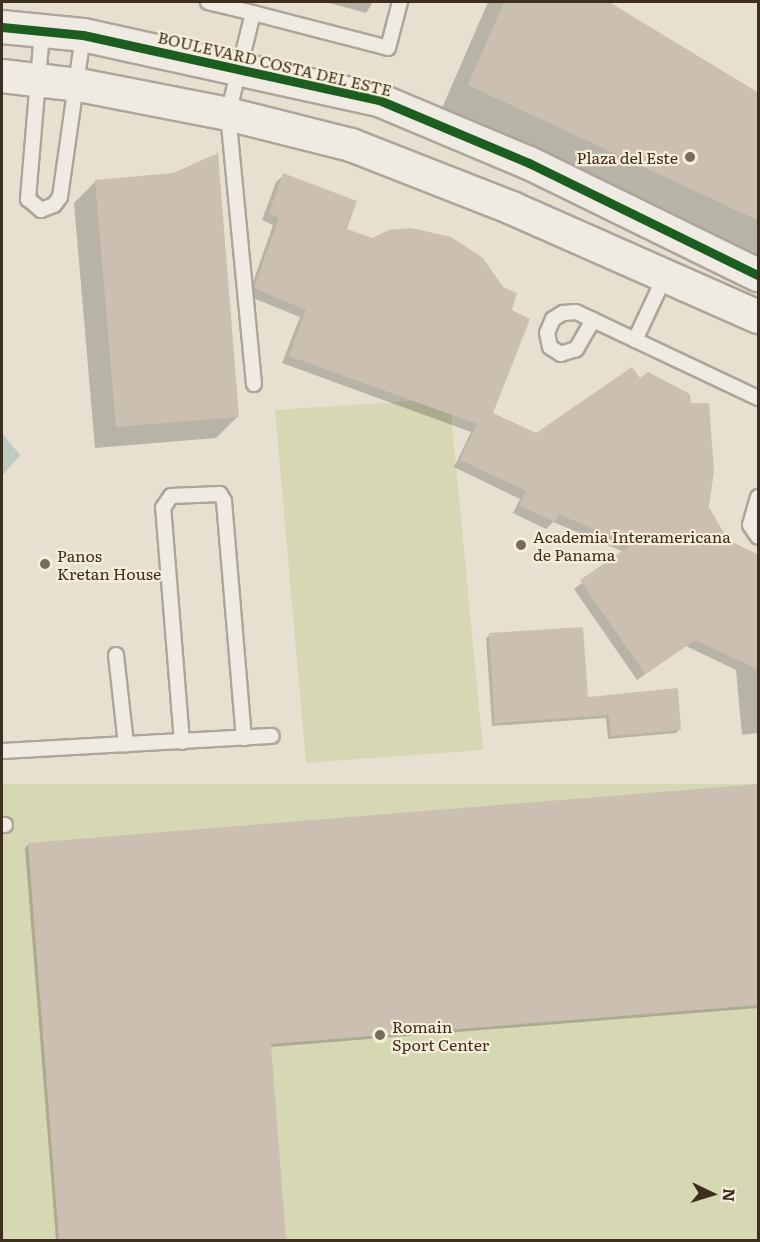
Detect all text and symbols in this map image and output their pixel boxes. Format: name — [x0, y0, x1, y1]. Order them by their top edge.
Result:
street label: BOULEVARD COSTA DEL ESTE — [156, 27, 394, 99]
place label: Plaza del Este — [577, 147, 678, 167]
marker: Plaza del Este — [683, 150, 697, 164]
place label: Academia Interamericana de Panama — [533, 526, 731, 564]
marker: Academia Interamericana de Panama — [514, 538, 528, 552]
place label: Panos Kretan House — [57, 545, 161, 583]
marker: Panos Kretan House — [38, 557, 52, 571]
place label: Romain Sport Center — [392, 1016, 489, 1054]
marker: Romain Sport Center — [373, 1028, 387, 1042]
north arrow — [682, 1164, 742, 1224]
text: N — [718, 1188, 742, 1203]

